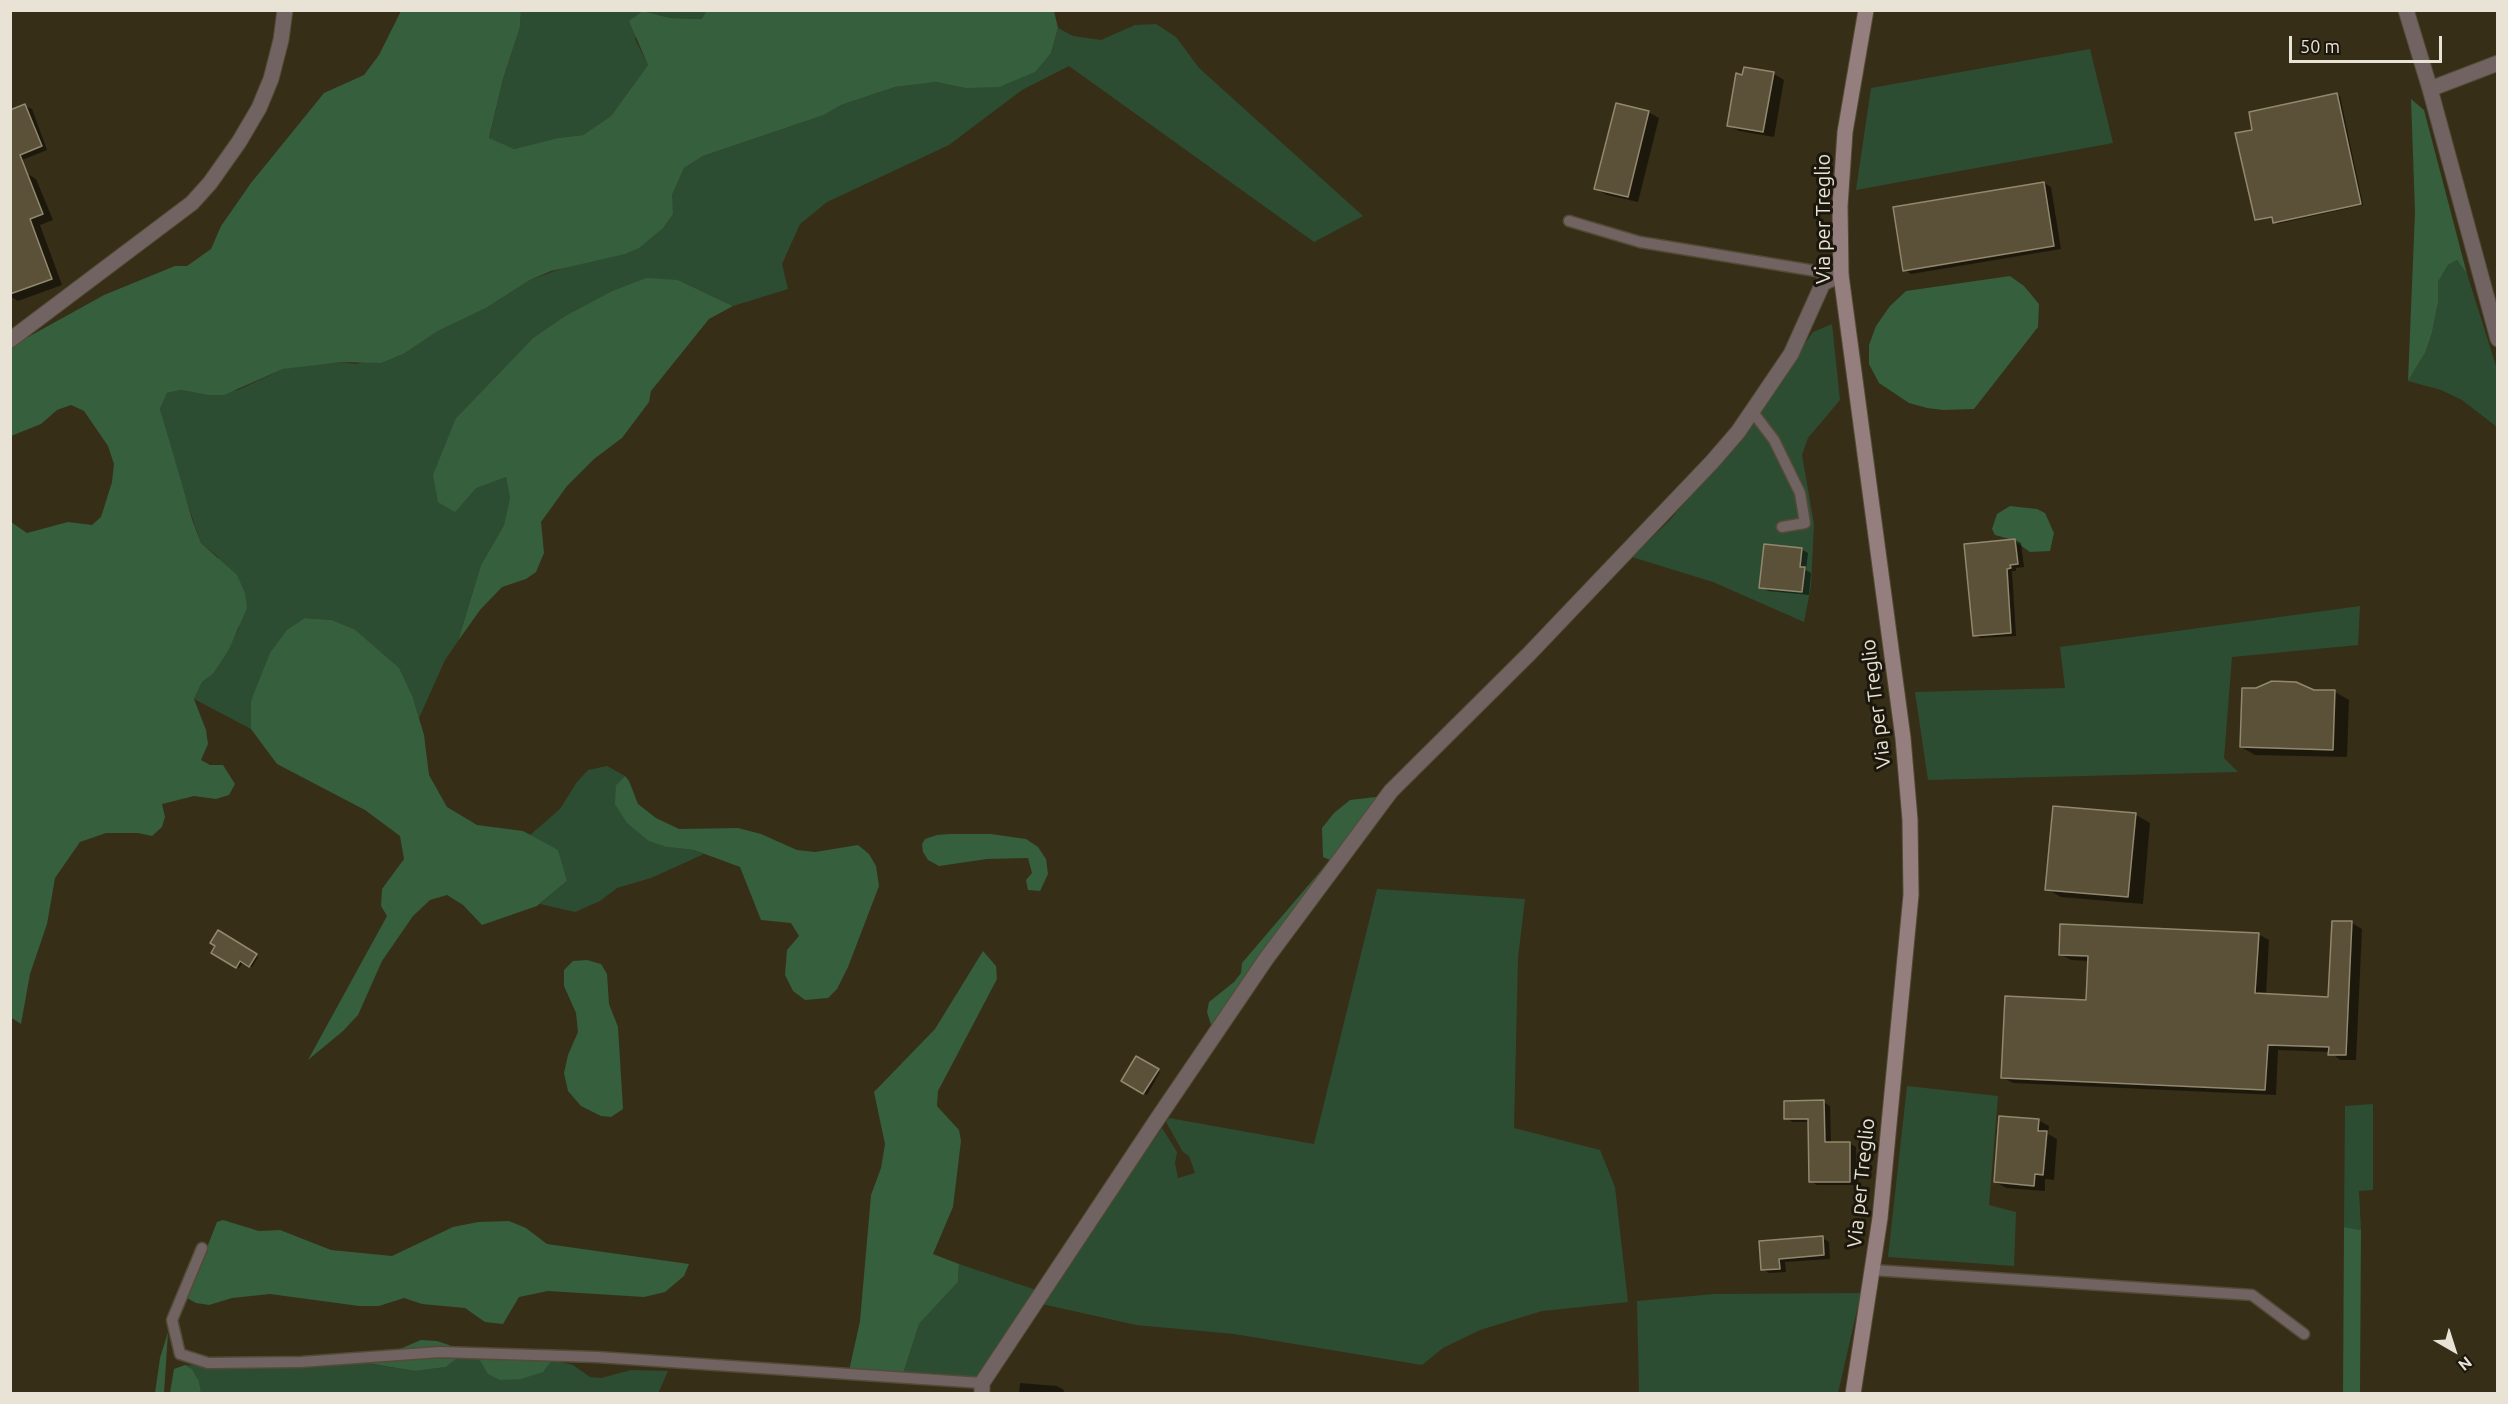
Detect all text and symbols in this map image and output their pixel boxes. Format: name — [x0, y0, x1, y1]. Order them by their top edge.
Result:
scale bar — [2292, 24, 2445, 62]
text: 50 m — [2300, 36, 2340, 56]
street label: Via per Treglio — [1811, 154, 1835, 284]
street label: Via per Treglio — [1856, 638, 1896, 770]
street label: Via per Treglio — [1842, 1117, 1880, 1249]
north arrow — [2424, 1320, 2484, 1380]
text: N — [2455, 1353, 2476, 1375]

